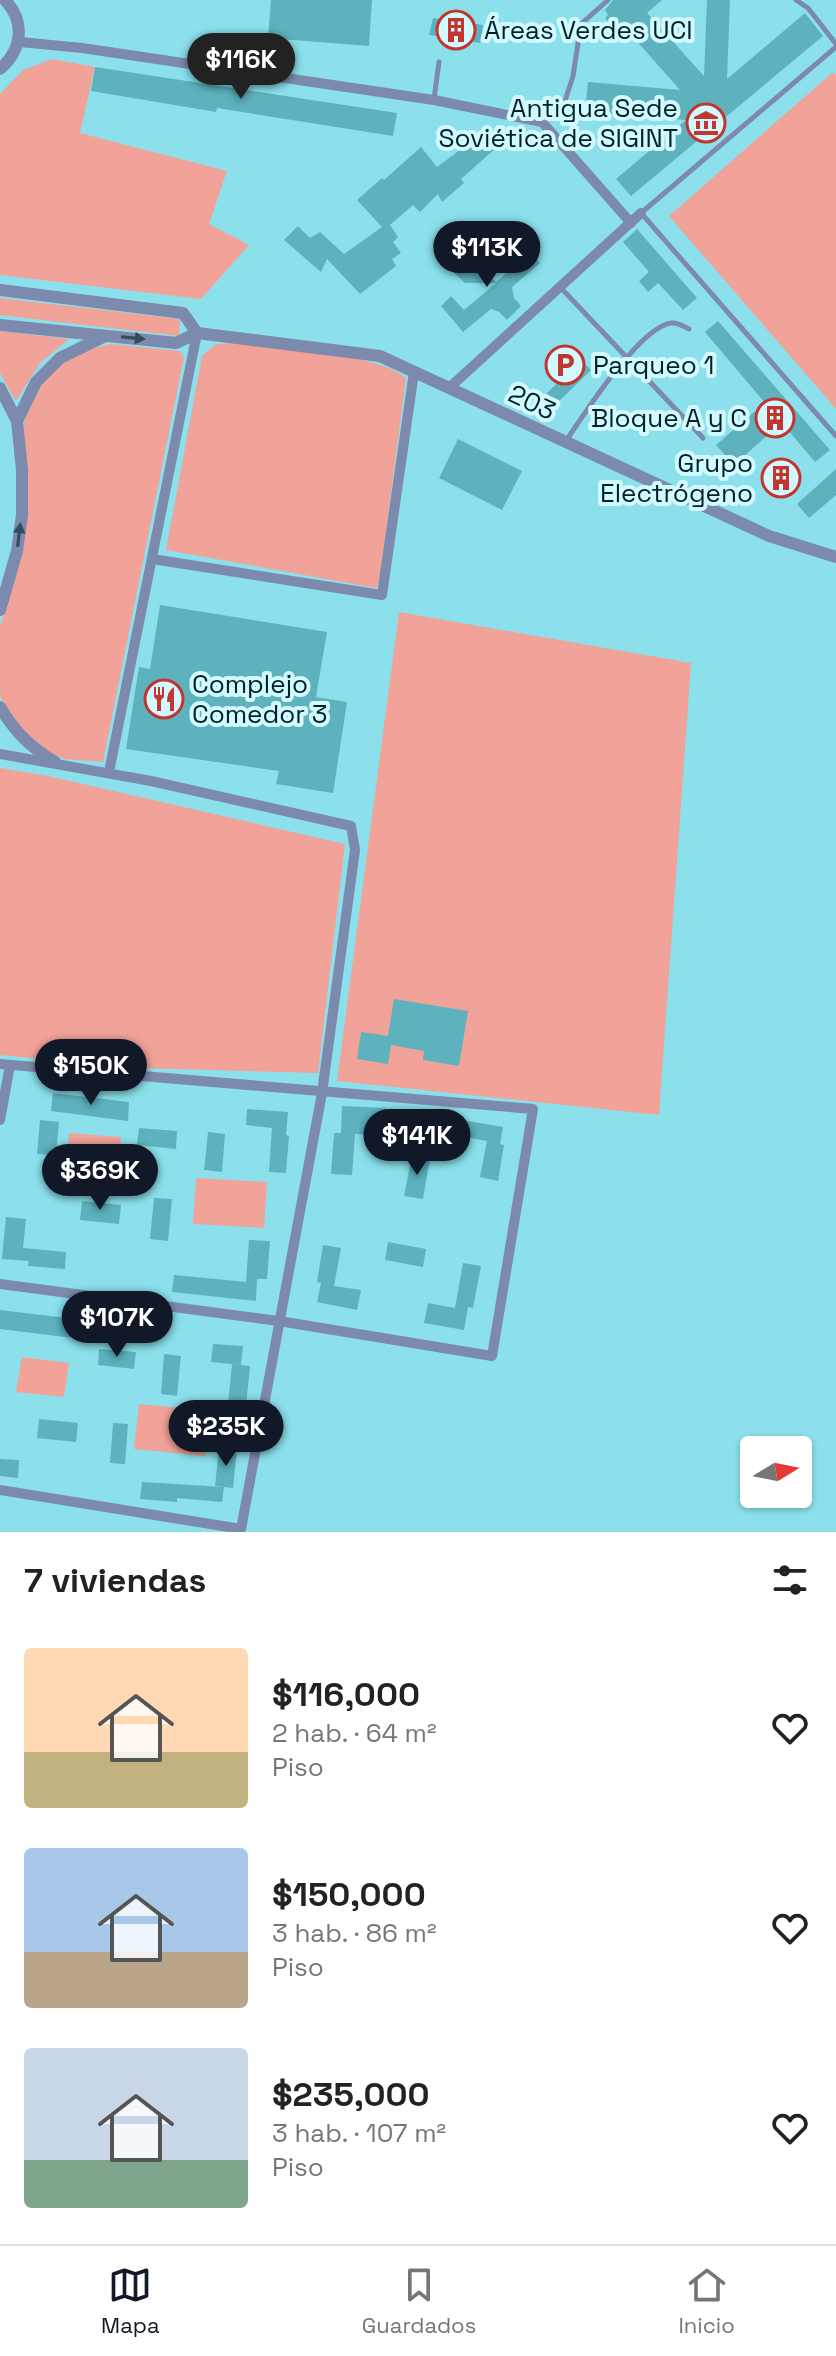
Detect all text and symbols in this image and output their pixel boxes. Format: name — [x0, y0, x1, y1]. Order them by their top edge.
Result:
building icon: Áreas Verdes UCI — [435, 9, 477, 51]
place label: Áreas Verdes UCI — [484, 13, 693, 47]
pin: $116K — [185, 33, 297, 101]
text: $116K — [205, 42, 277, 76]
place label: Antigua Sede Soviética de SIGINT — [439, 91, 678, 155]
museum icon: Antigua Sede Soviética de SIGINT — [685, 102, 727, 144]
pin: $113K — [431, 221, 543, 289]
text: $113K — [451, 230, 523, 264]
one-way arrow — [121, 332, 146, 345]
parking icon: Parqueo 1 — [544, 344, 586, 386]
place label: Parqueo 1 — [593, 348, 714, 382]
street label: 203 — [503, 376, 561, 428]
building icon: Bloque A y C — [754, 397, 796, 439]
place label: Bloque A y C — [591, 401, 747, 435]
place label: Grupo Electrógeno — [600, 446, 753, 510]
building icon: Grupo Electrógeno — [760, 457, 802, 499]
one-way arrow — [13, 522, 26, 547]
place label: Complejo Comedor 3 — [192, 667, 328, 731]
restaurant icon: Complejo Comedor 3 — [143, 678, 185, 720]
pin: $150K — [35, 1039, 147, 1107]
text: $150K — [53, 1048, 129, 1082]
pin: $141K — [361, 1109, 473, 1177]
text: $141K — [381, 1118, 453, 1152]
pin: $369K — [44, 1144, 156, 1212]
text: $369K — [60, 1153, 140, 1187]
pin: $107K — [61, 1291, 173, 1359]
text: $107K — [80, 1300, 154, 1334]
pin: $235K — [170, 1400, 282, 1468]
text: $235K — [187, 1409, 265, 1443]
north arrow — [740, 1436, 812, 1508]
map controls — [740, 1436, 812, 1508]
icon: filters — [768, 1558, 812, 1602]
text: 7 viviendas — [24, 1559, 206, 1602]
text: $116,000 — [272, 1673, 420, 1716]
icon: home — [88, 1680, 184, 1776]
icon: heart — [768, 1706, 812, 1750]
text: 2 hab. · 64 m² — [272, 1716, 436, 1750]
text: Piso — [272, 1750, 324, 1784]
text: $150,000 — [272, 1873, 426, 1916]
icon: home — [88, 1880, 184, 1976]
icon: heart — [768, 1906, 812, 1950]
text: 3 hab. · 86 m² — [272, 1916, 436, 1950]
text: Piso — [272, 1950, 324, 1984]
text: $235,000 — [272, 2073, 430, 2116]
icon: home — [88, 2080, 184, 2176]
icon: heart — [768, 2106, 812, 2150]
text: 3 hab. · 107 m² — [272, 2116, 446, 2150]
text: Piso — [272, 2150, 324, 2184]
tab: Mapa — [101, 2263, 160, 2339]
tab: Guardados — [362, 2263, 476, 2339]
tab: Inicio — [678, 2263, 735, 2339]

